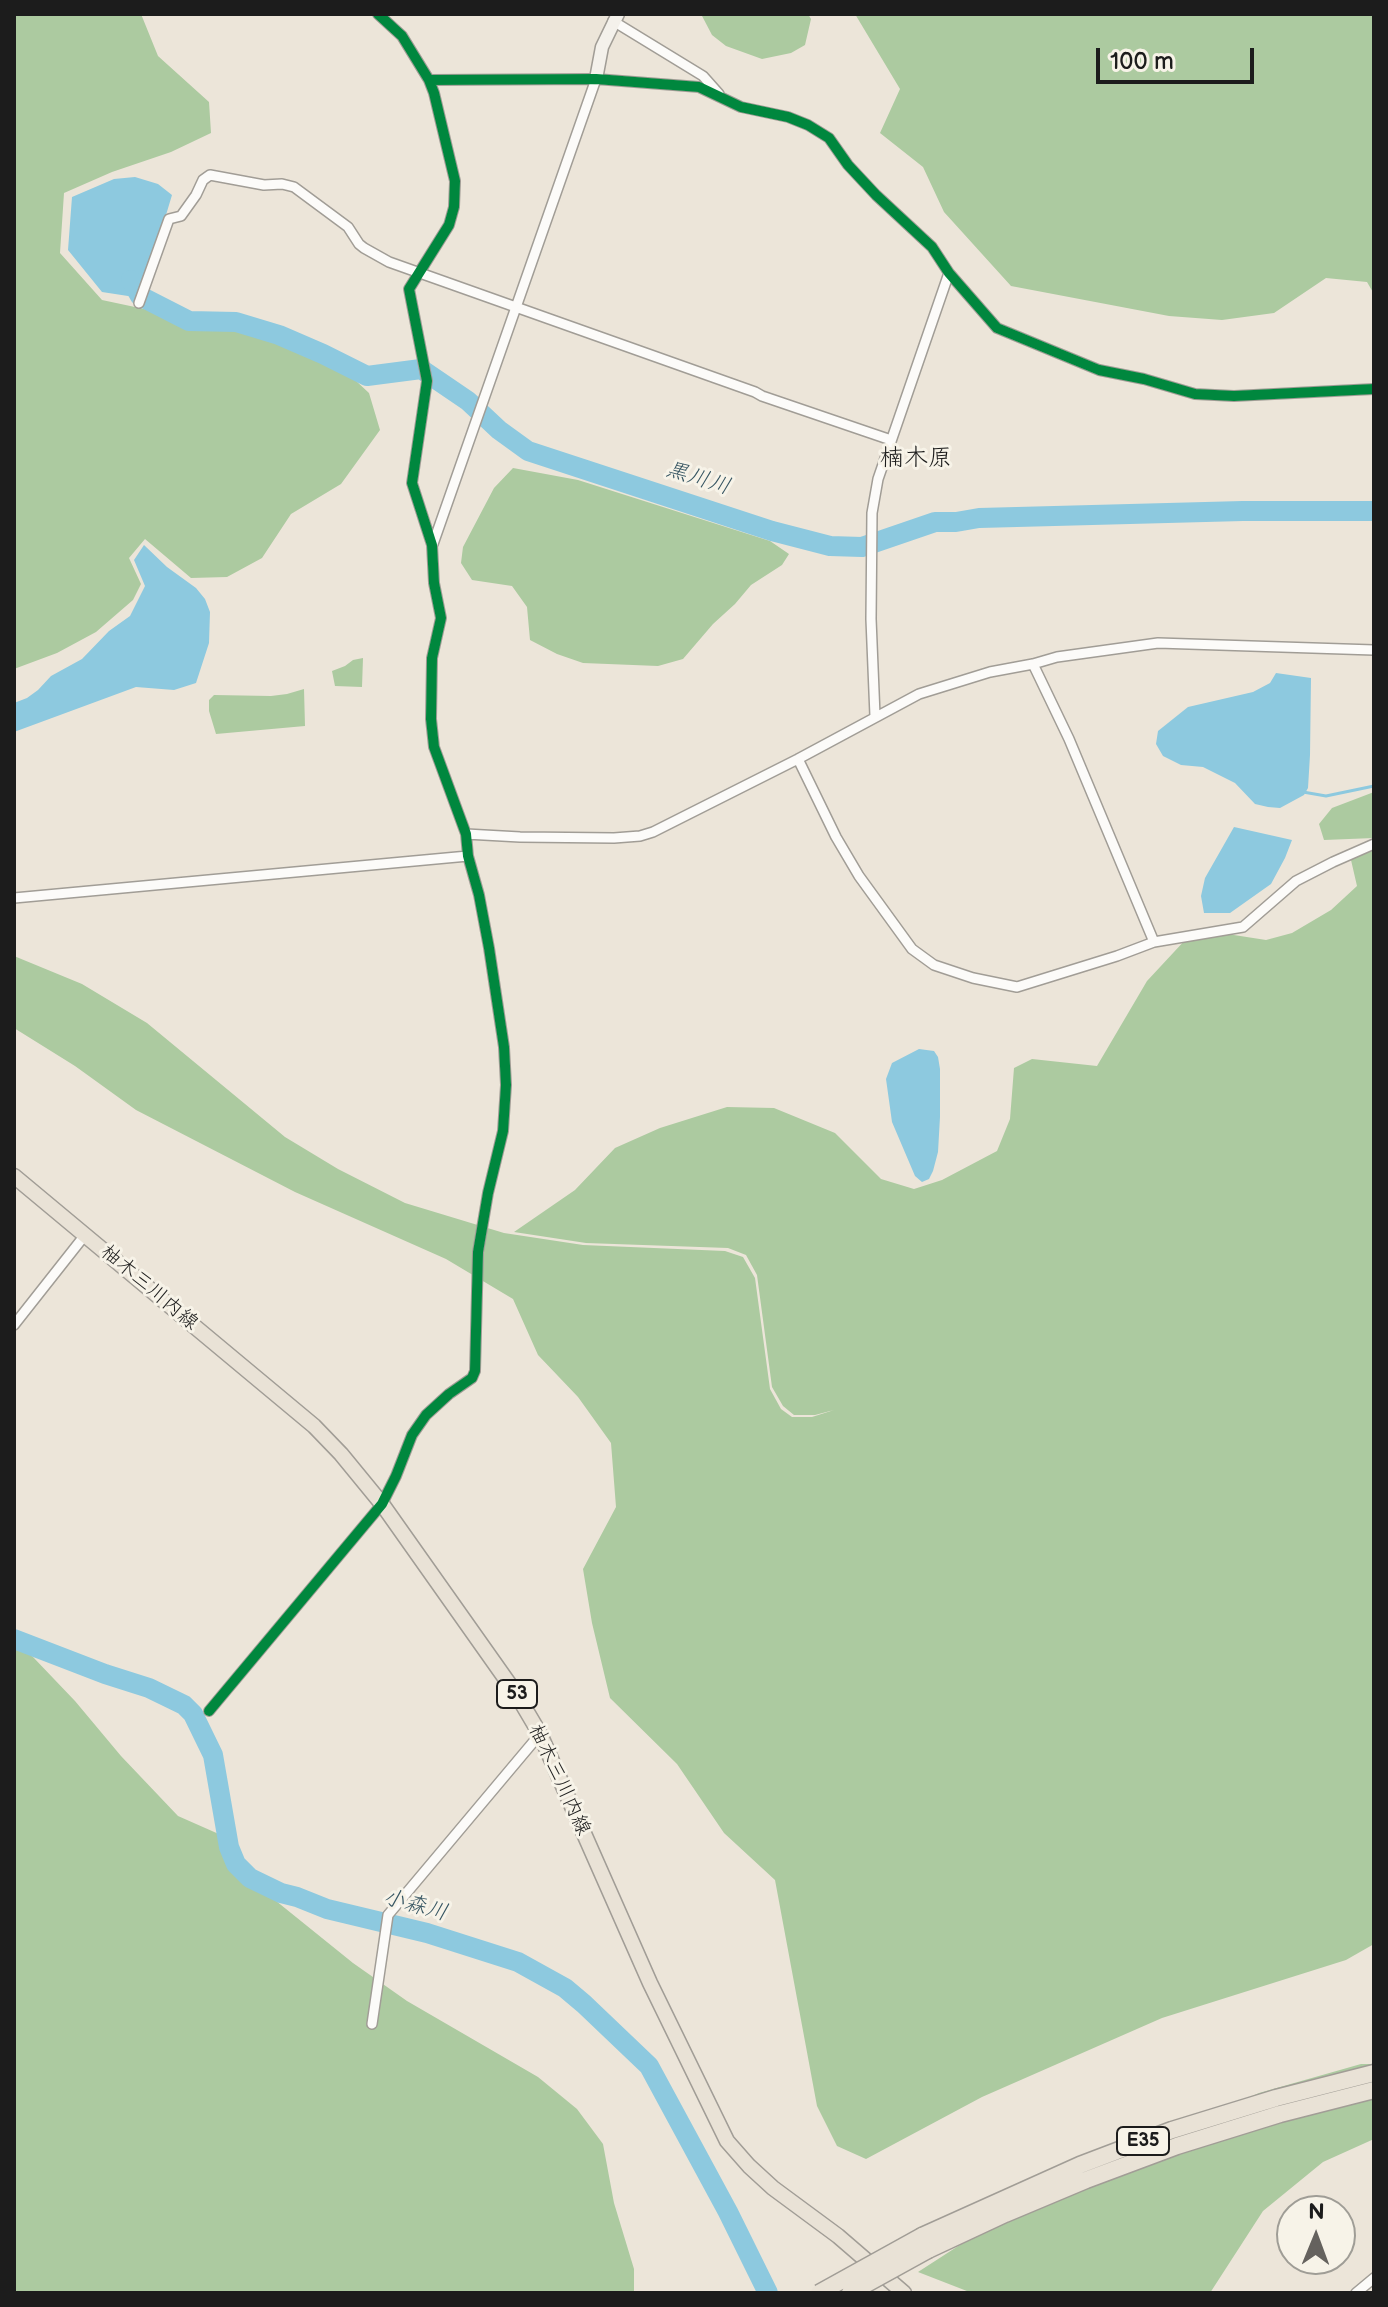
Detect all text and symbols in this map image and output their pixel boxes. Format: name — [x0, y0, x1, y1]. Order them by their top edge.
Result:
scale bar — [1100, 32, 1258, 82]
text: 100 m — [1110, 47, 1174, 76]
district label: 楠木原 — [880, 445, 952, 473]
water label: 黒川川 — [663, 457, 733, 501]
street label: 柚木三川内線 — [95, 1240, 203, 1336]
road number: 53 — [497, 1680, 537, 1708]
street label: 柚木三川内線 — [523, 1721, 595, 1839]
water label: 小森川 — [380, 1885, 450, 1927]
road number: E35 — [1117, 2127, 1169, 2155]
north arrow — [1276, 2195, 1356, 2275]
text: N — [1308, 2199, 1325, 2226]

